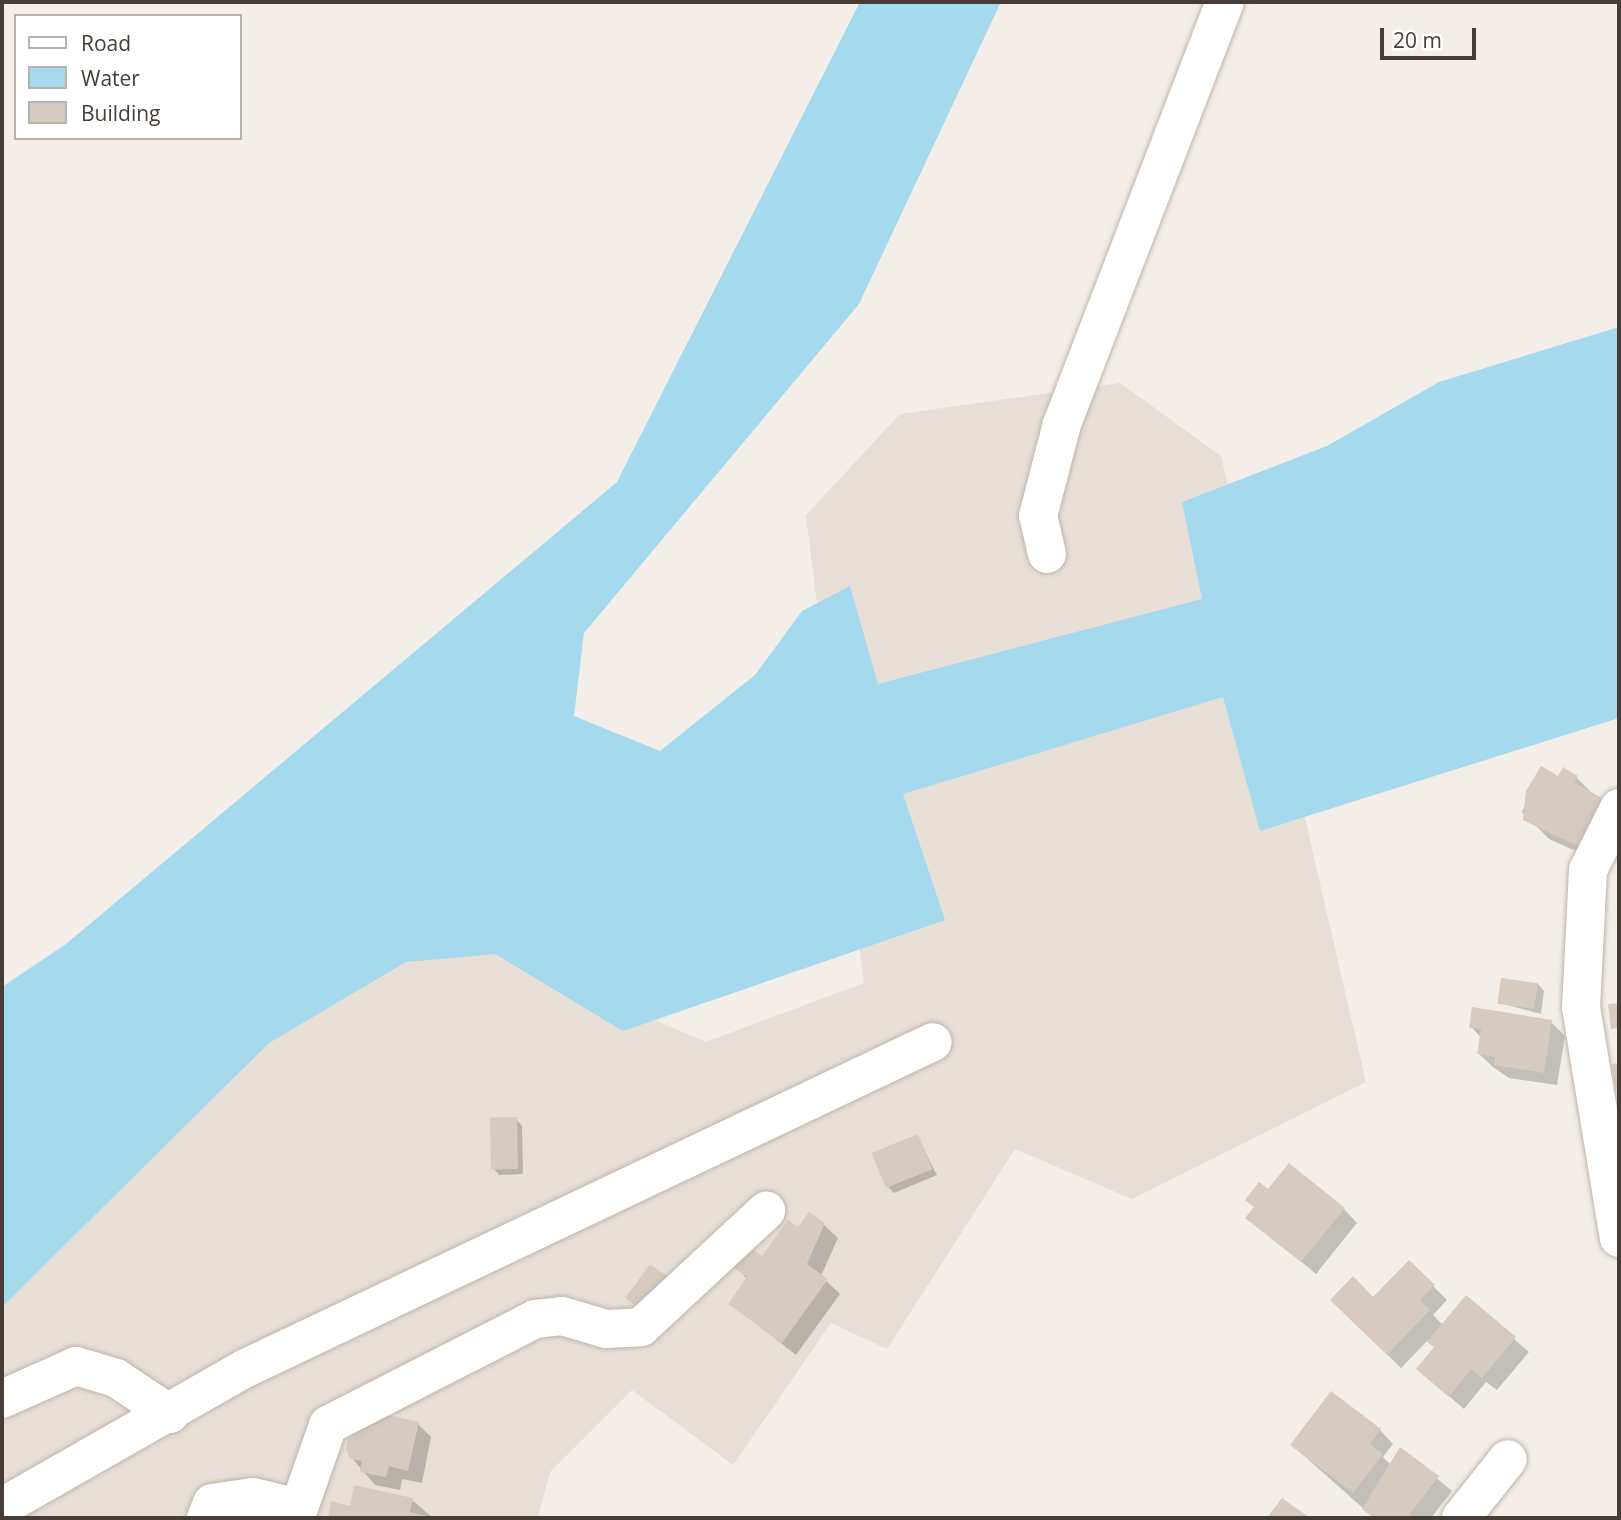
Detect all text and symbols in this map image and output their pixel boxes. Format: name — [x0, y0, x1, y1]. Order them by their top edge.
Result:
legend — [14, 14, 242, 140]
scale bar — [1383, 14, 1479, 58]
text: 20 m — [1393, 26, 1442, 54]
text: Road — [81, 29, 131, 57]
text: Water — [81, 64, 140, 92]
text: Building — [81, 99, 160, 127]

